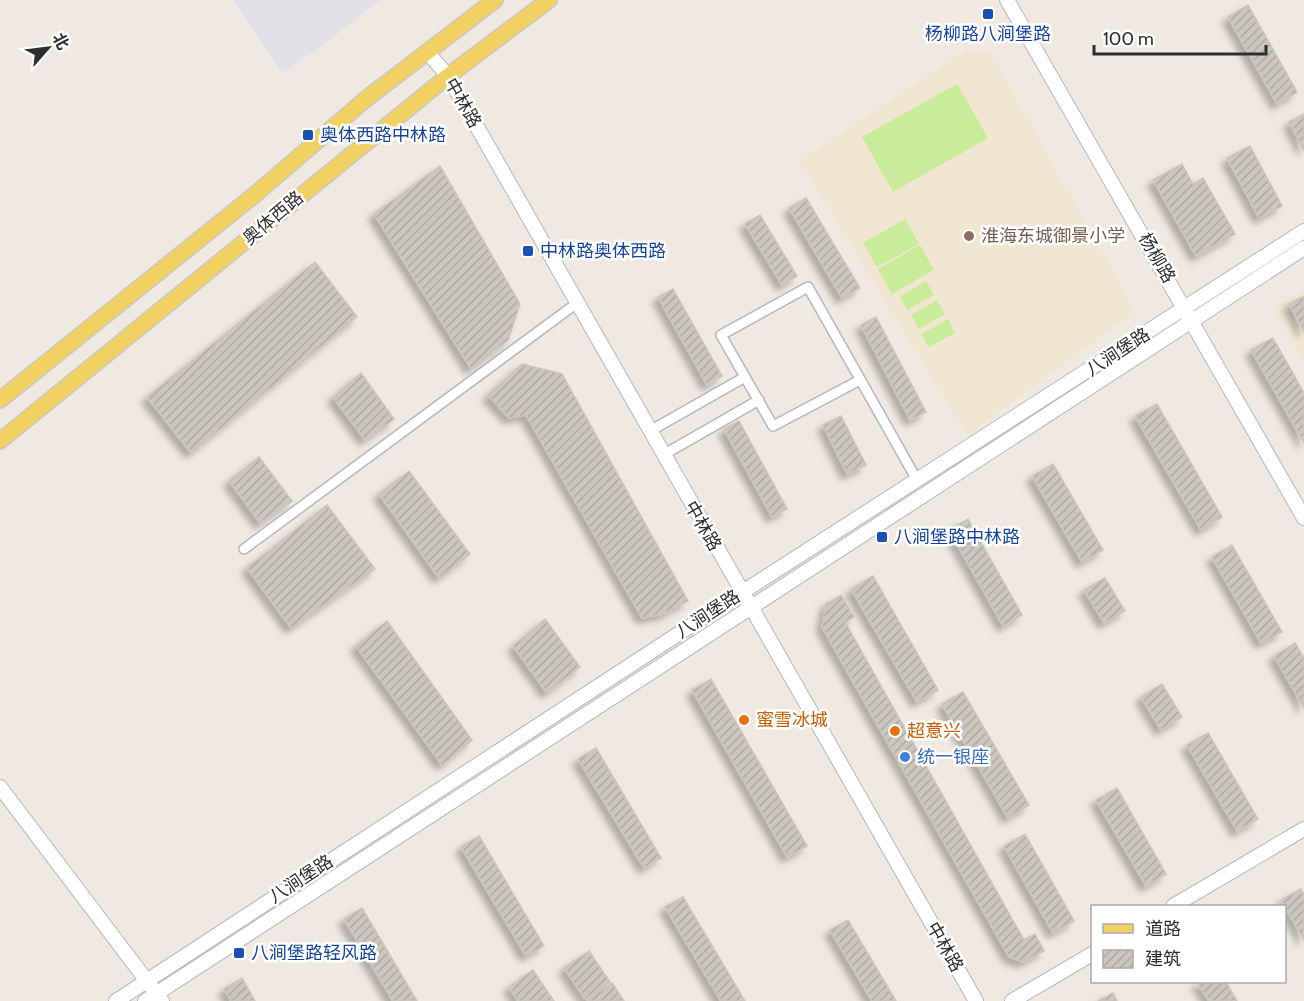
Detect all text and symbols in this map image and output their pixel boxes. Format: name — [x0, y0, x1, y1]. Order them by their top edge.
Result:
marker: 杨柳路八涧堡路 — [981, 7, 995, 21]
north arrow — [18, 18, 78, 78]
scale bar — [1094, 18, 1266, 56]
place label: 杨柳路八涧堡路 — [925, 23, 1051, 45]
text: 100 m — [1103, 28, 1154, 50]
text: 北 — [49, 30, 73, 53]
street label: 中林路 — [440, 74, 486, 132]
place label: 奥体西路中林路 — [320, 124, 446, 146]
marker: 奥体西路中林路 — [301, 128, 315, 142]
street label: 奥体西路 — [238, 186, 308, 250]
place label: 淮海东城御景小学 — [981, 225, 1125, 247]
marker: 淮海东城御景小学 — [962, 229, 976, 243]
street label: 杨柳路 — [1134, 229, 1180, 287]
place label: 中林路奥体西路 — [540, 240, 666, 262]
marker: 中林路奥体西路 — [521, 244, 535, 258]
street label: 八涧堡路 — [1082, 323, 1154, 381]
street label: 中林路 — [680, 497, 726, 555]
place label: 八涧堡路中林路 — [894, 526, 1020, 548]
marker: 八涧堡路中林路 — [875, 530, 889, 544]
street label: 八涧堡路 — [672, 585, 744, 643]
place label: 蜜雪冰城 — [756, 709, 828, 731]
marker: 蜜雪冰城 — [737, 713, 751, 727]
place label: 超意兴 — [907, 720, 961, 742]
marker: 超意兴 — [888, 724, 902, 738]
place label: 统一银座 — [917, 746, 989, 768]
marker: 统一银座 — [898, 750, 912, 764]
street label: 八涧堡路 — [265, 850, 337, 908]
legend — [1091, 905, 1286, 983]
street label: 中林路 — [922, 918, 968, 976]
text: 道路 — [1145, 918, 1181, 940]
place label: 八涧堡路轻风路 — [251, 942, 377, 964]
marker: 八涧堡路轻风路 — [232, 946, 246, 960]
text: 建筑 — [1145, 948, 1181, 970]

